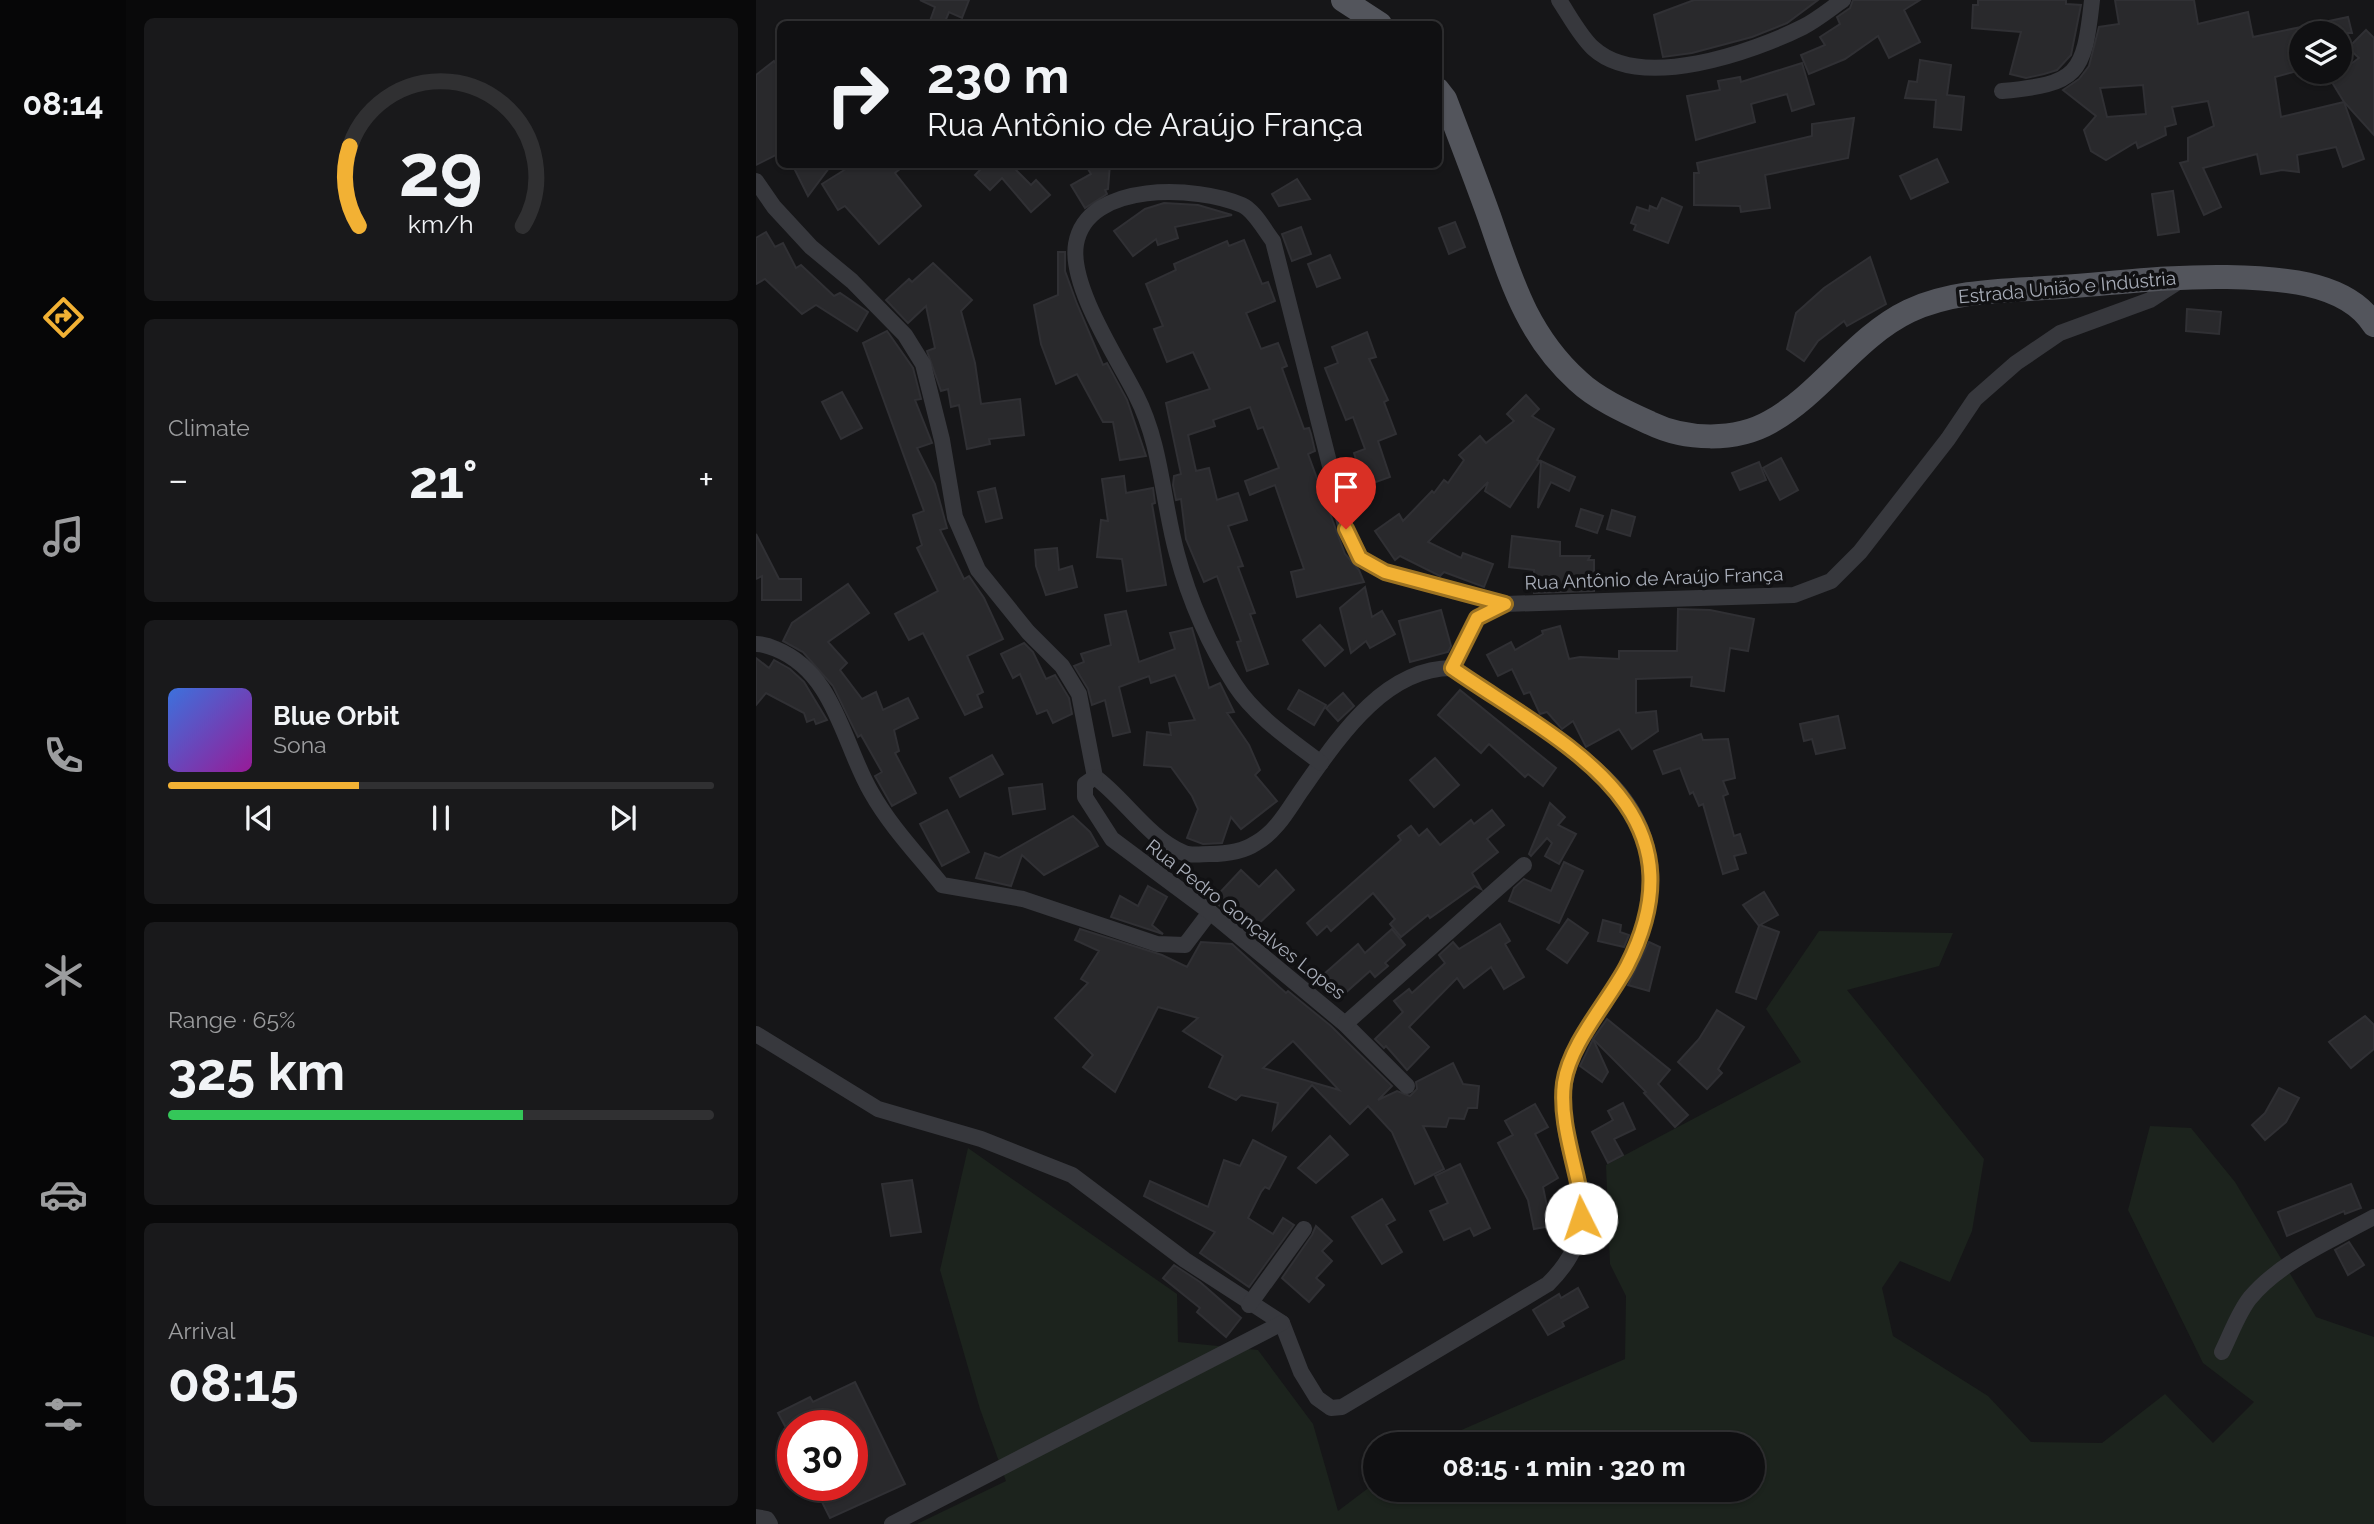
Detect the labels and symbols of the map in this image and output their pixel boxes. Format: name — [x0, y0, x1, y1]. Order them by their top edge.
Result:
street label: Estrada União e Indústria — [1957, 267, 2177, 307]
pin — [1316, 457, 1376, 529]
street label: Rua Antônio de Araújo França — [1524, 562, 1784, 594]
street label: Rua Pedro Gonçalves Lopes — [1142, 834, 1350, 1004]
position arrow — [1544, 1181, 1618, 1255]
speed limit sign: 30 — [777, 1410, 868, 1501]

